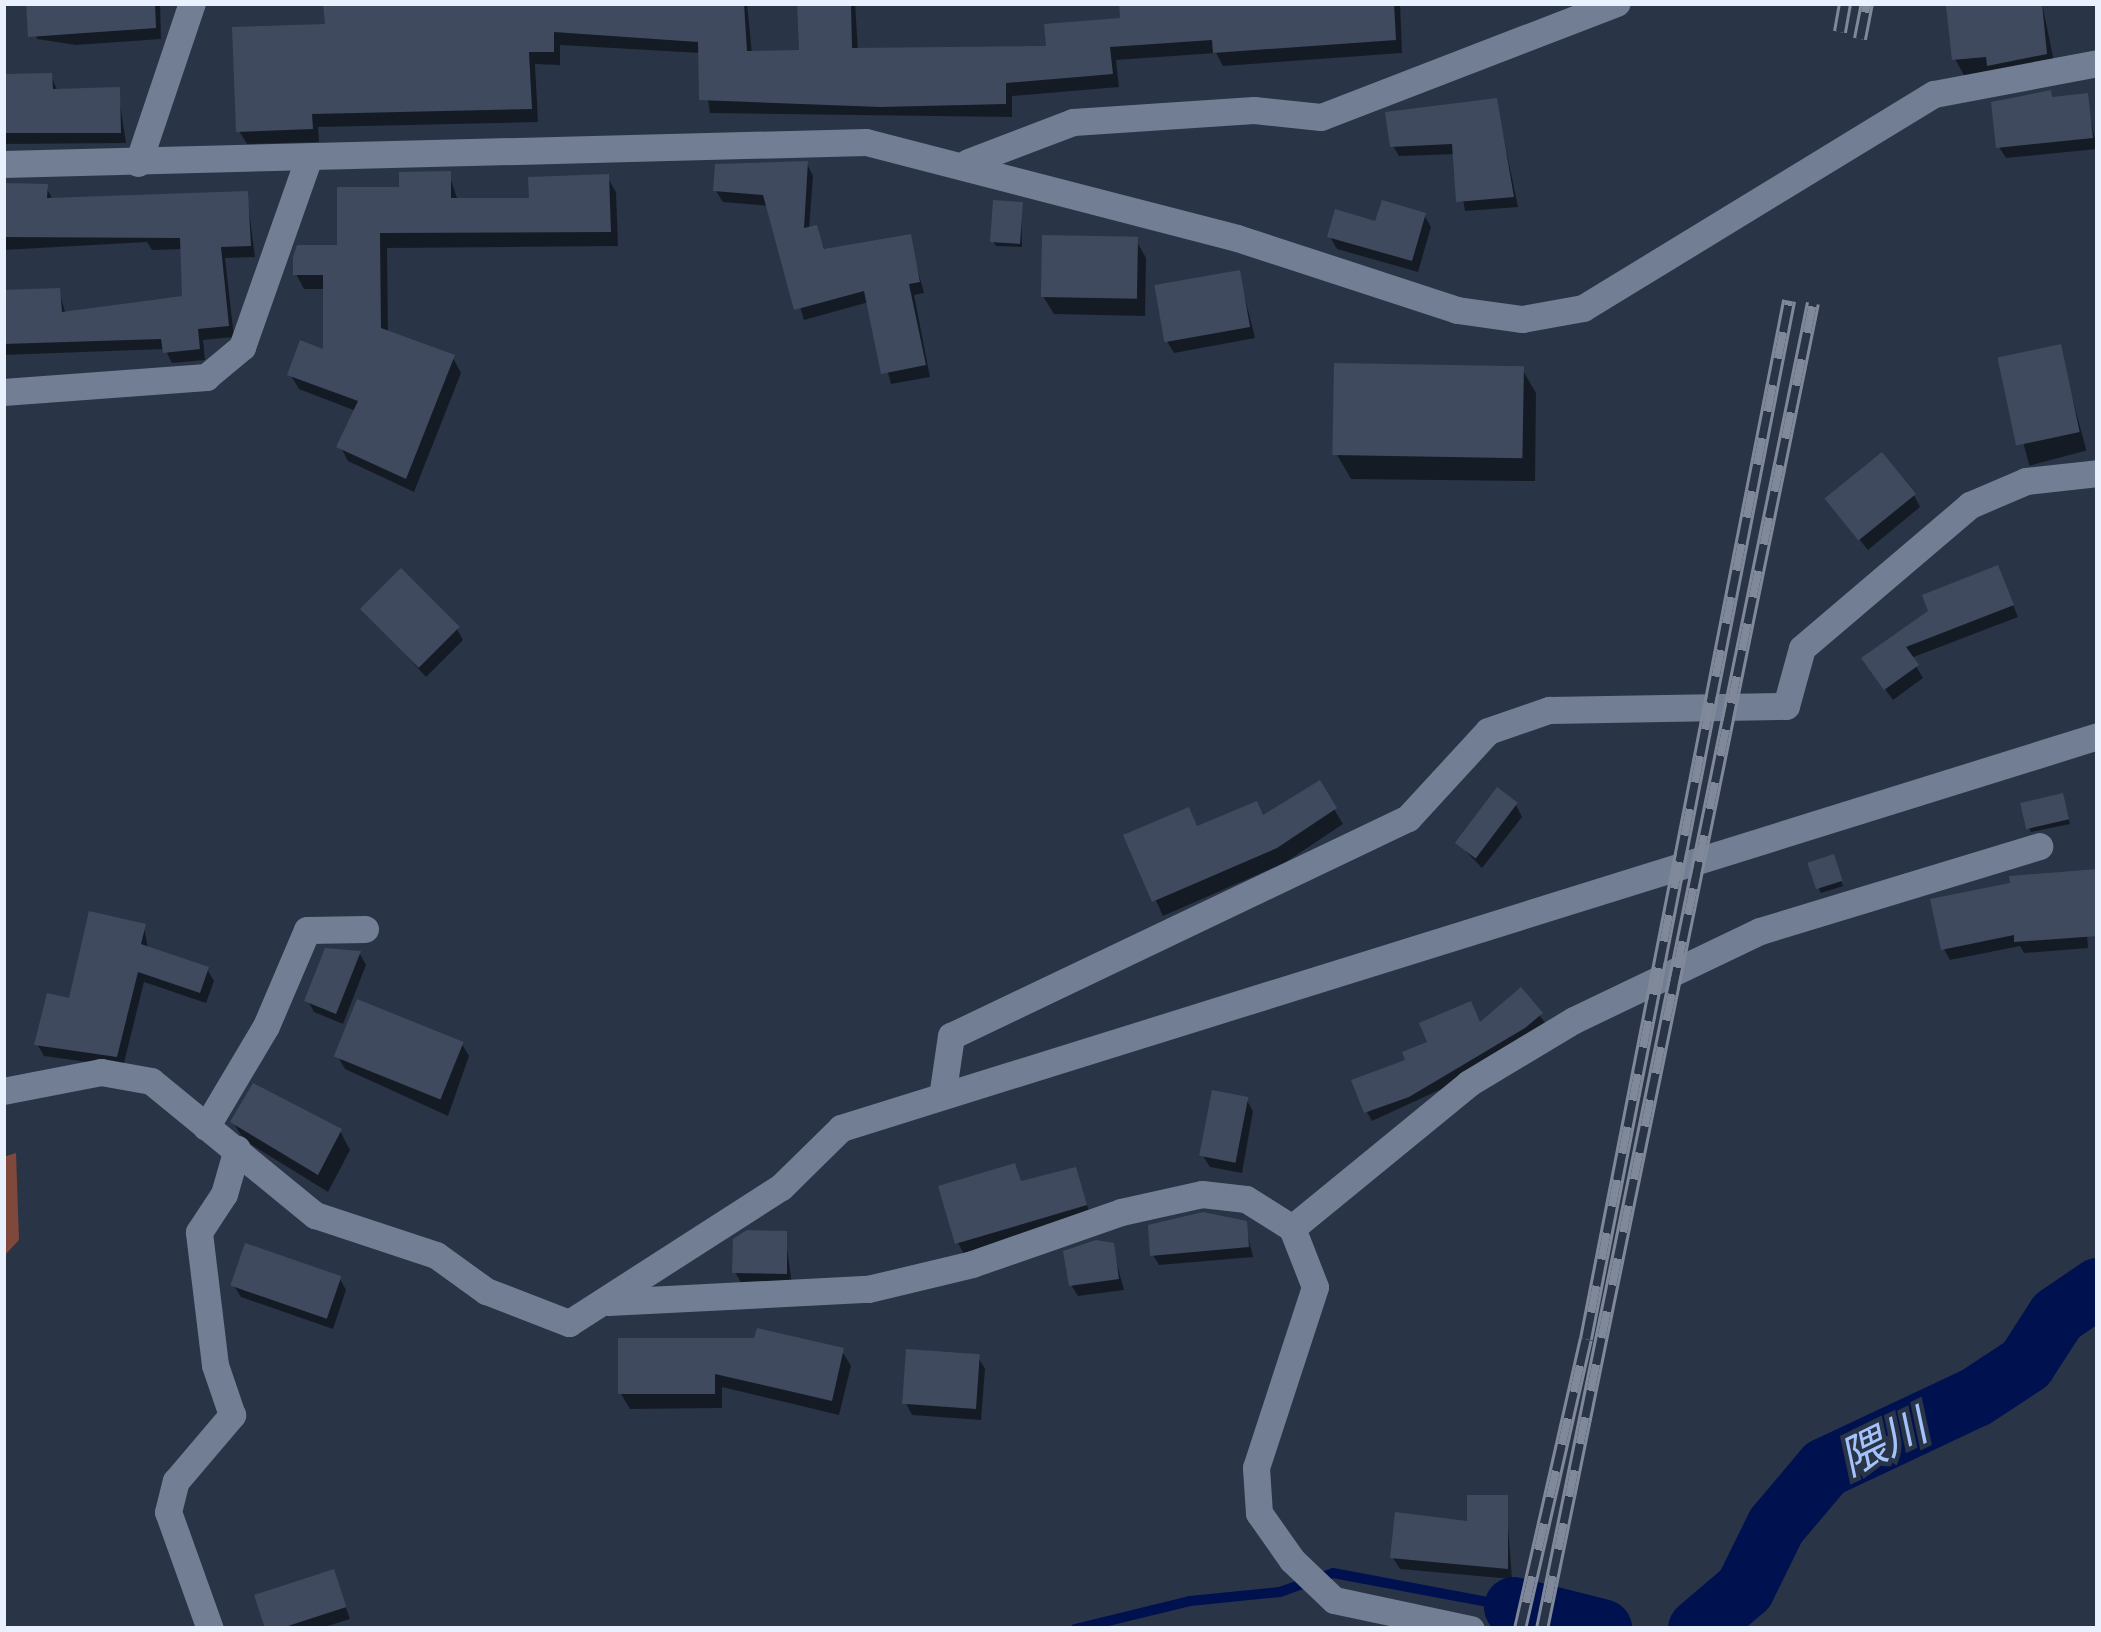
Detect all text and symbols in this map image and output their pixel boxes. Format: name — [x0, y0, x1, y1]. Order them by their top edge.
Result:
water label: 隈川 — [1831, 1398, 1935, 1486]

